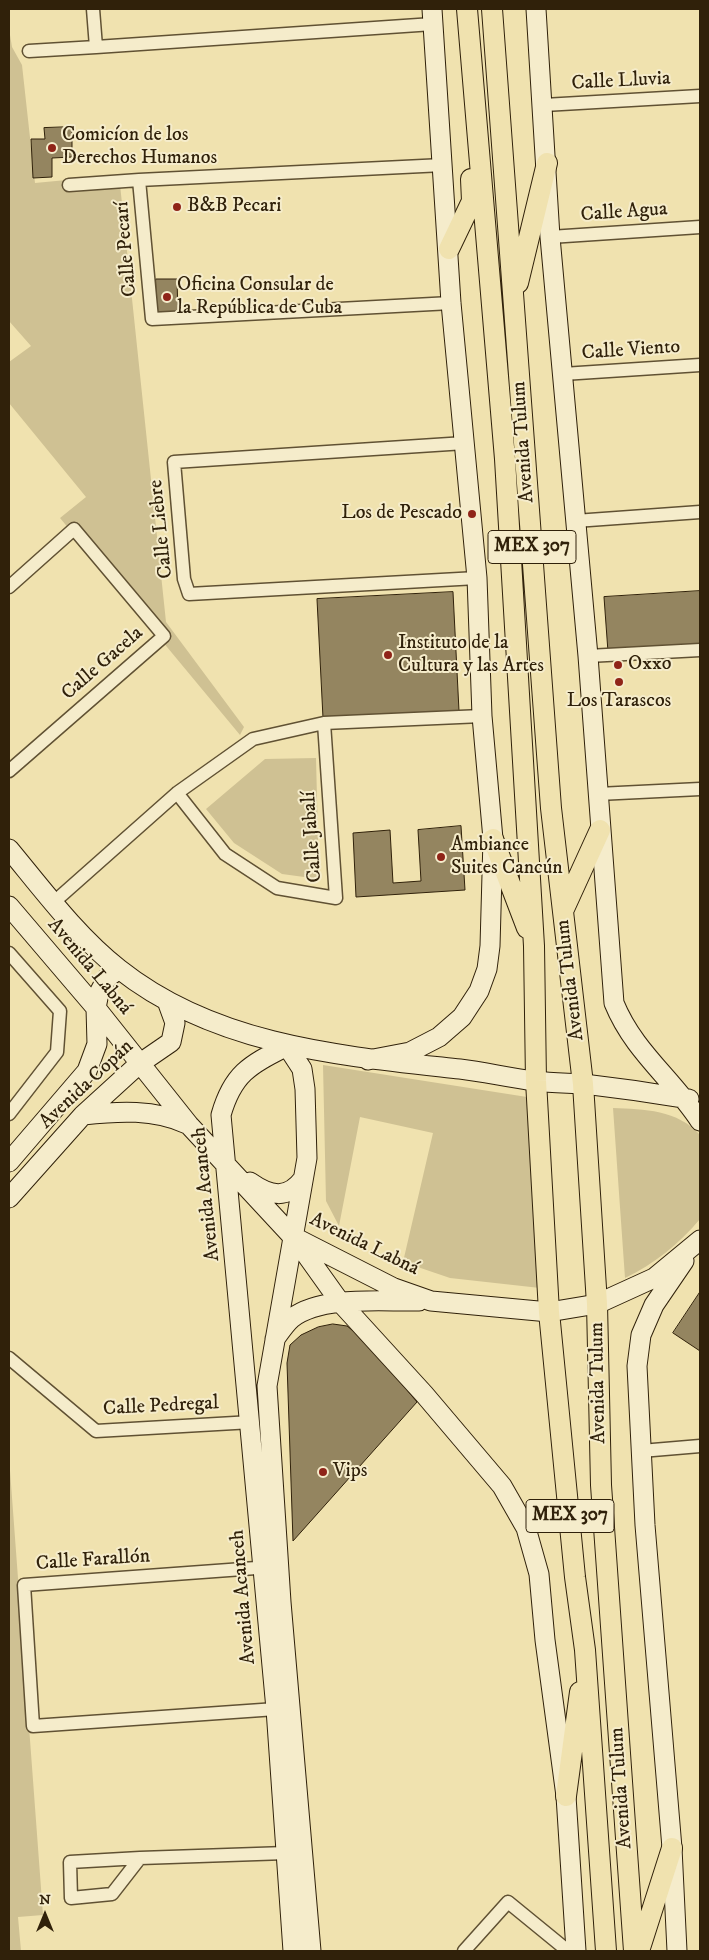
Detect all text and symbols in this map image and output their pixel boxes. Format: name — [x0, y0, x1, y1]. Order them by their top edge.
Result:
street label: Calle Lluvia — [571, 67, 671, 97]
place label: Comicíon de los Derechos Humanos — [62, 124, 217, 171]
marker: Comicíon de los Derechos Humanos — [46, 142, 58, 154]
place label: B&B Pecari — [187, 195, 281, 219]
street label: Calle Agua — [580, 198, 668, 228]
street label: Calle Pecarí — [111, 200, 143, 298]
marker: B&B Pecari — [171, 201, 183, 213]
place label: Oficina Consular de la República de Cuba — [177, 274, 342, 321]
marker: Oficina Consular de la República de Cuba — [161, 291, 173, 303]
street label: Calle Viento — [581, 336, 681, 366]
street label: Avenida Tulum — [508, 380, 540, 504]
street label: Calle Liebre — [145, 478, 179, 580]
place label: Los de Pescado — [341, 502, 462, 526]
marker: Los de Pescado — [466, 508, 478, 520]
road number: MEX 307 — [488, 530, 576, 564]
street label: Calle Gacela — [57, 622, 149, 706]
place label: Instituto de la Cultura y las Artes — [398, 632, 544, 679]
marker: Instituto de la Cultura y las Artes — [382, 649, 394, 661]
place label: Oxxo — [628, 653, 671, 677]
marker: Oxxo — [612, 659, 624, 671]
marker: Los Tarascos — [613, 676, 625, 688]
place label: Los Tarascos — [567, 690, 671, 714]
street label: Calle Jabalí — [298, 791, 328, 883]
place label: Ambiance Suites Cancún — [451, 834, 563, 881]
marker: Ambiance Suites Cancún — [435, 851, 447, 863]
street label: Avenida Labná — [42, 914, 136, 1020]
street label: Avenida Tulum — [552, 918, 590, 1042]
street label: Avenida Copán — [35, 1035, 139, 1135]
street label: Avenida Acanceh — [188, 1125, 226, 1263]
street label: Avenida Labná — [305, 1208, 423, 1282]
street label: Avenida Tulum — [586, 1322, 612, 1444]
street label: Calle Pedregal — [103, 1392, 219, 1422]
place label: Vips — [333, 1460, 367, 1484]
marker: Vips — [317, 1466, 329, 1478]
road number: MEX 307 — [526, 1500, 614, 1532]
street label: Avenida Acanceh — [226, 1529, 262, 1665]
street label: Calle Farallón — [35, 1545, 151, 1577]
street label: Avenida Tulum — [606, 1726, 638, 1850]
north arrow — [20, 1890, 70, 1940]
text: N — [39, 1891, 51, 1909]

